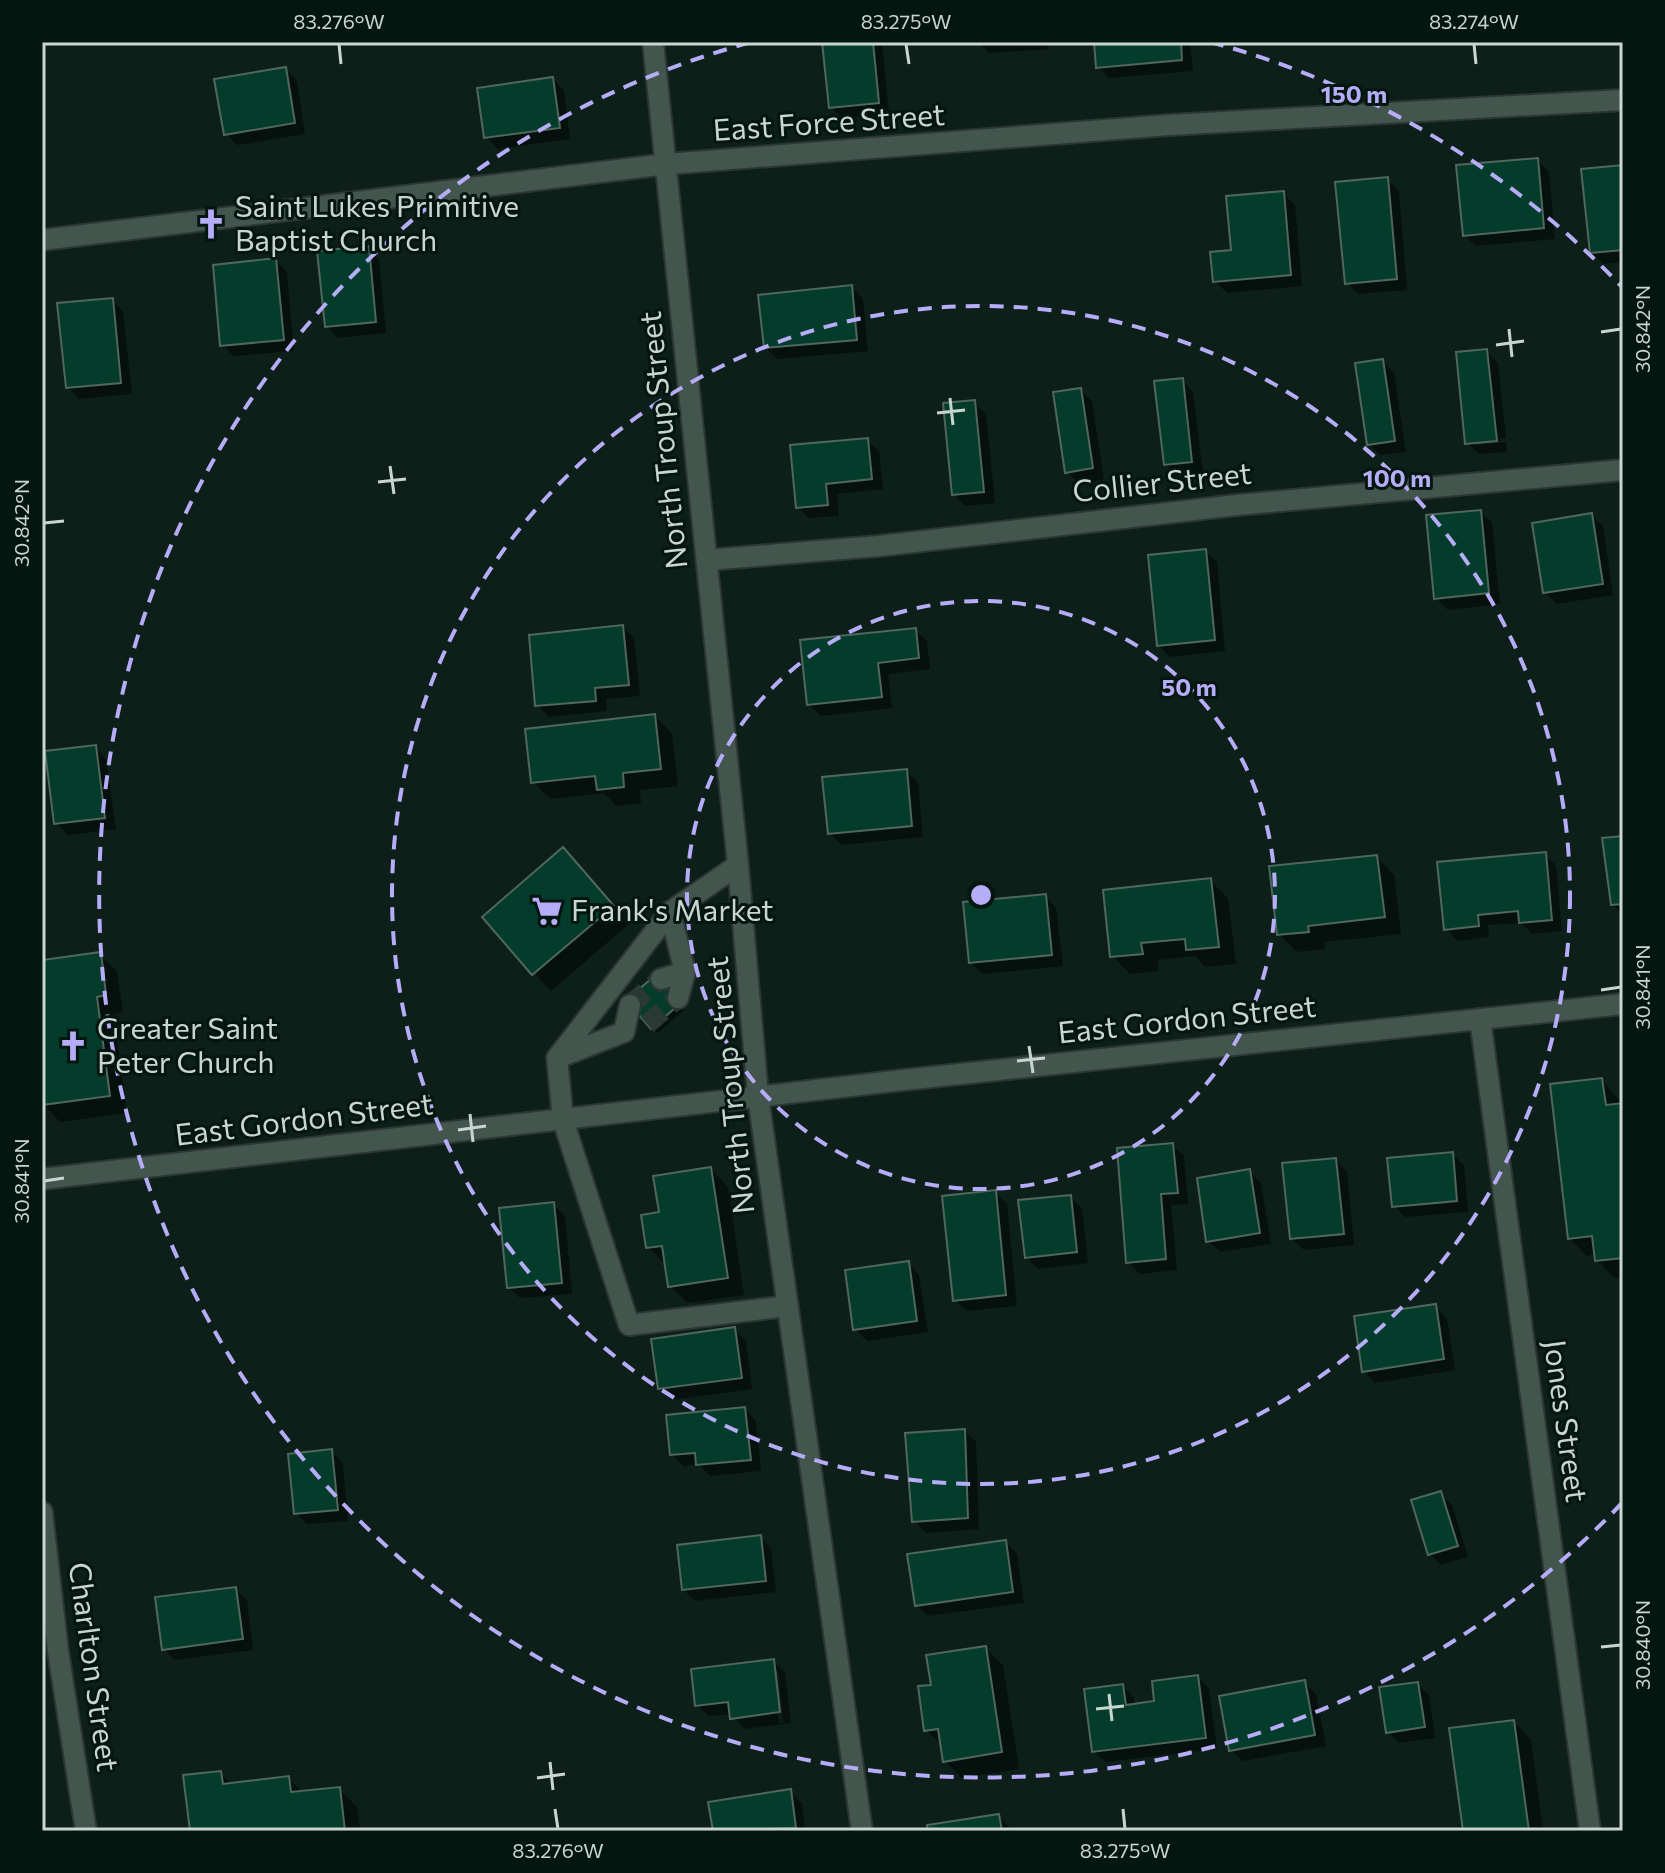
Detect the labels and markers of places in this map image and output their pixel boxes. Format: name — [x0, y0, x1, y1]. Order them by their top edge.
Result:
place label: Saint Lukes Primitive Baptist Church — [235, 186, 519, 257]
church icon: Saint Lukes Primitive Baptist Church — [194, 207, 228, 241]
centre of rings — [967, 881, 995, 909]
place label: Frank's Market — [571, 890, 774, 927]
supermarket icon: Frank's Market — [530, 894, 564, 928]
place label: Greater Saint Peter Church — [97, 1008, 278, 1079]
church icon: Greater Saint Peter Church — [56, 1029, 90, 1063]

